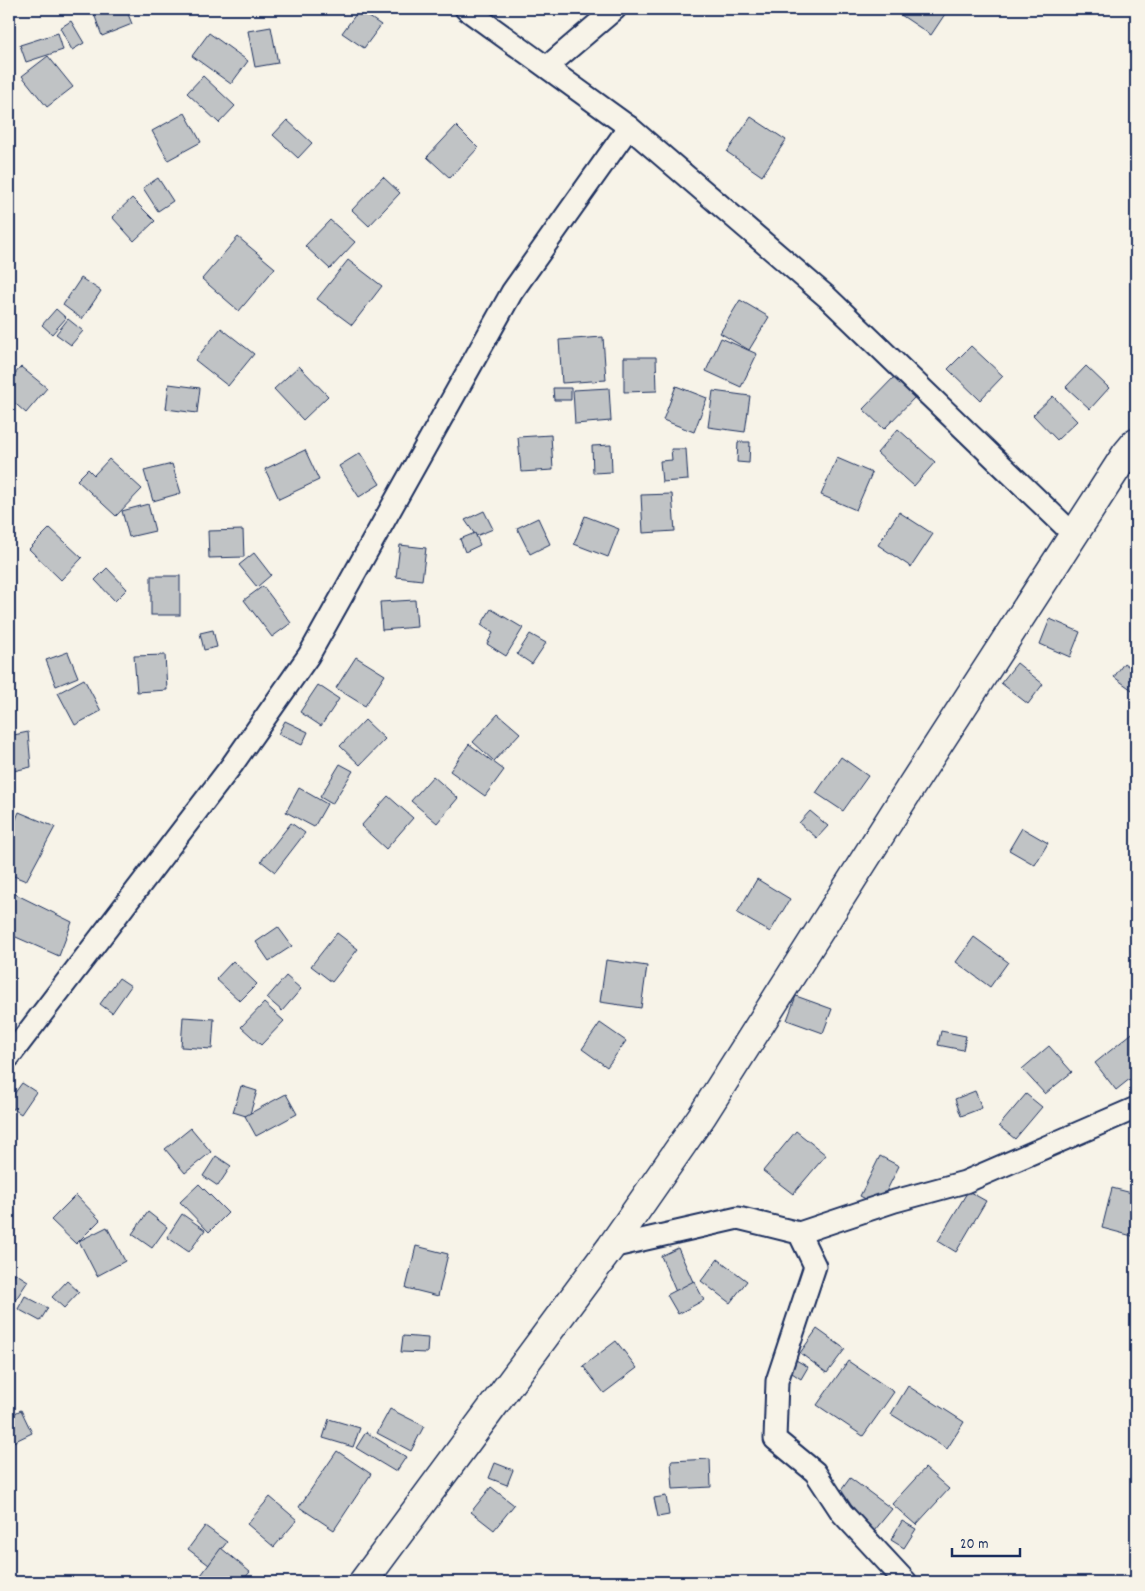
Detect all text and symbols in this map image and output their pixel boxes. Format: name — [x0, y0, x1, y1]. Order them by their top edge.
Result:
scale bar — [952, 1526, 1020, 1558]
text: 20 m — [960, 1534, 988, 1556]

